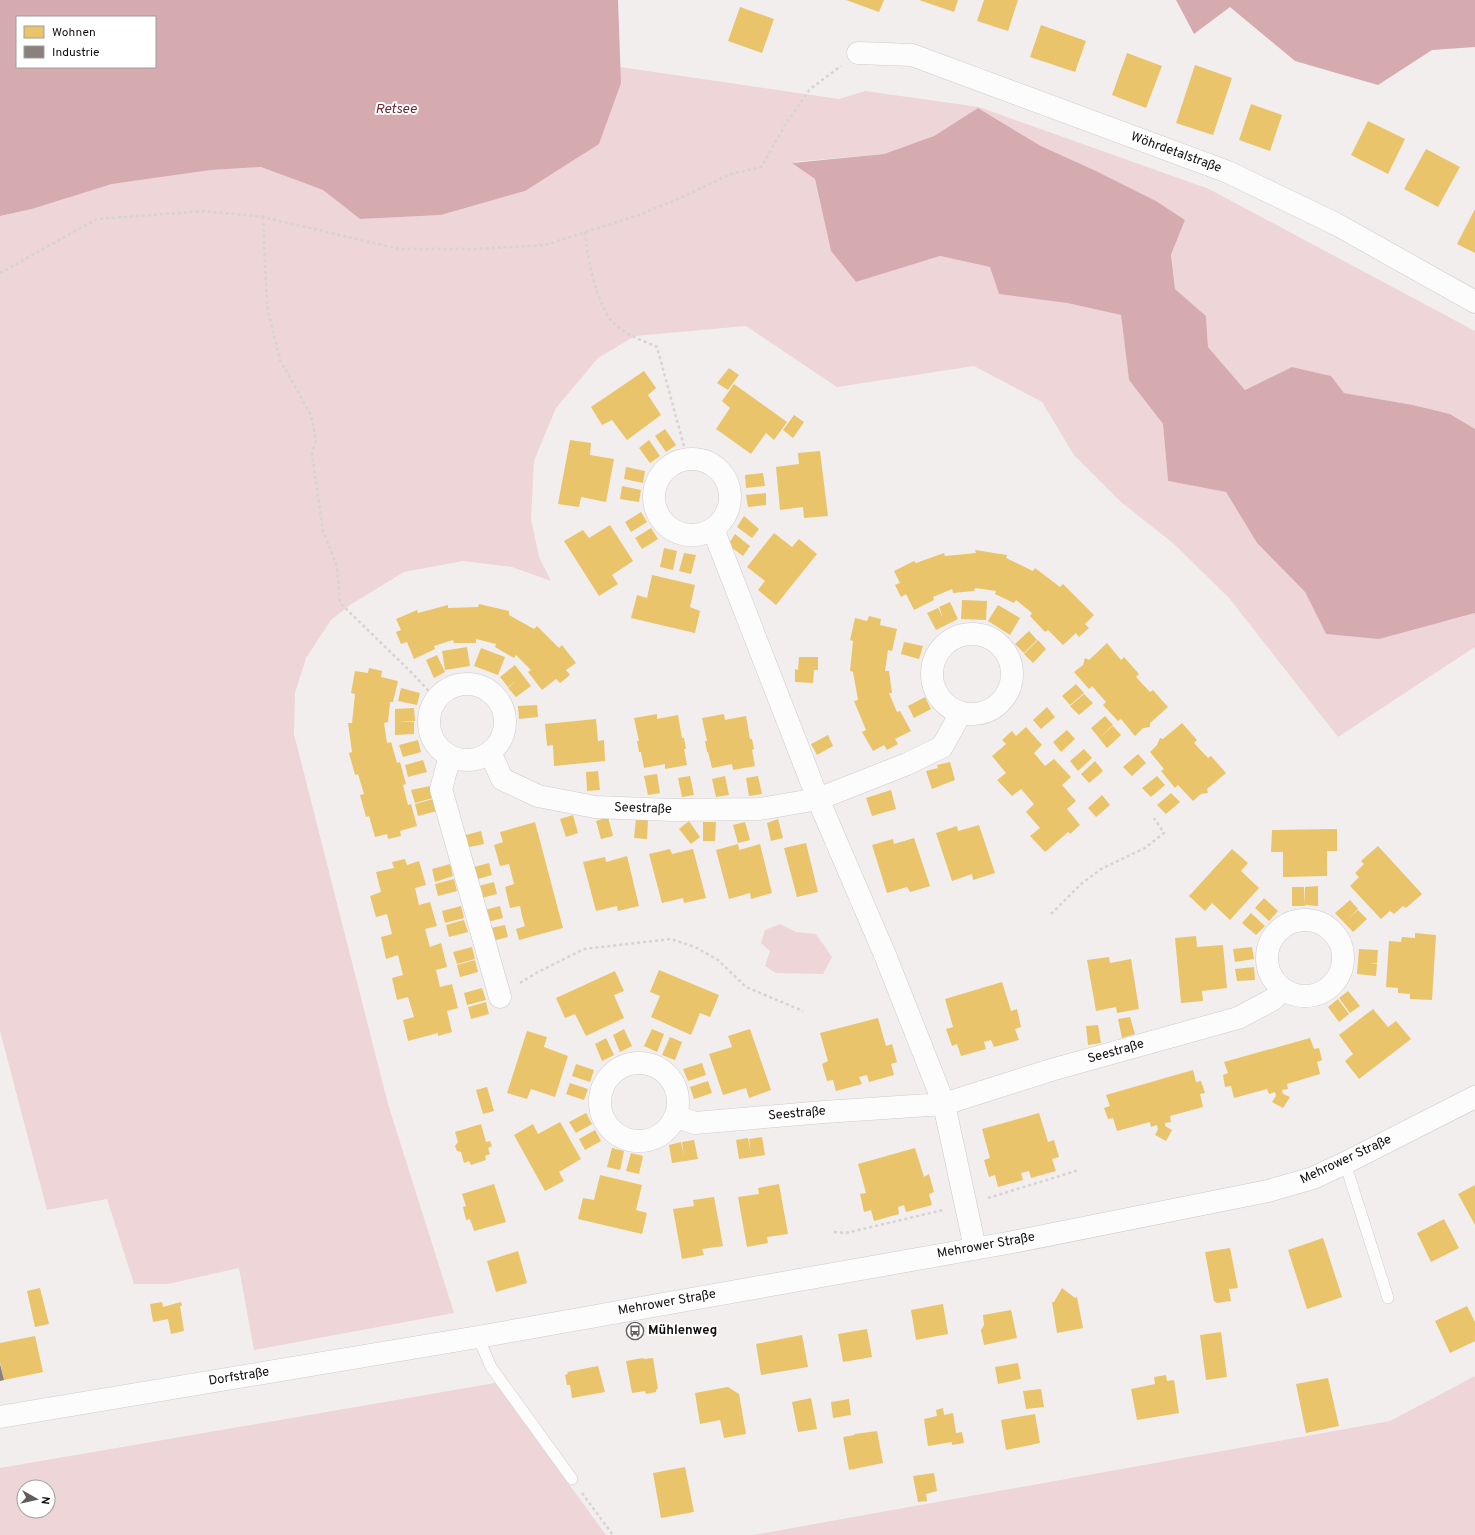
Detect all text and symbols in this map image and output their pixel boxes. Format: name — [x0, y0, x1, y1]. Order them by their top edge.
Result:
legend — [16, 16, 156, 68]
text: Wohnen — [52, 25, 96, 41]
text: Industrie — [52, 45, 100, 61]
water label: Retsee — [375, 101, 417, 118]
street label: Wöhrdetalstraße — [1128, 129, 1224, 177]
street label: Seestraße — [614, 800, 672, 818]
street label: Seestraße — [1086, 1036, 1146, 1068]
street label: Seestraße — [768, 1104, 826, 1124]
street label: Mehrower Straße — [1298, 1132, 1394, 1188]
street label: Mehrower Straße — [936, 1230, 1036, 1262]
street label: Mehrower Straße — [617, 1287, 717, 1319]
bus stop icon: Mühlenweg — [625, 1321, 645, 1341]
place label: Mühlenweg — [648, 1323, 717, 1339]
street label: Dorfstraße — [207, 1364, 271, 1390]
north arrow — [16, 1479, 56, 1519]
text: N — [37, 1495, 52, 1505]

